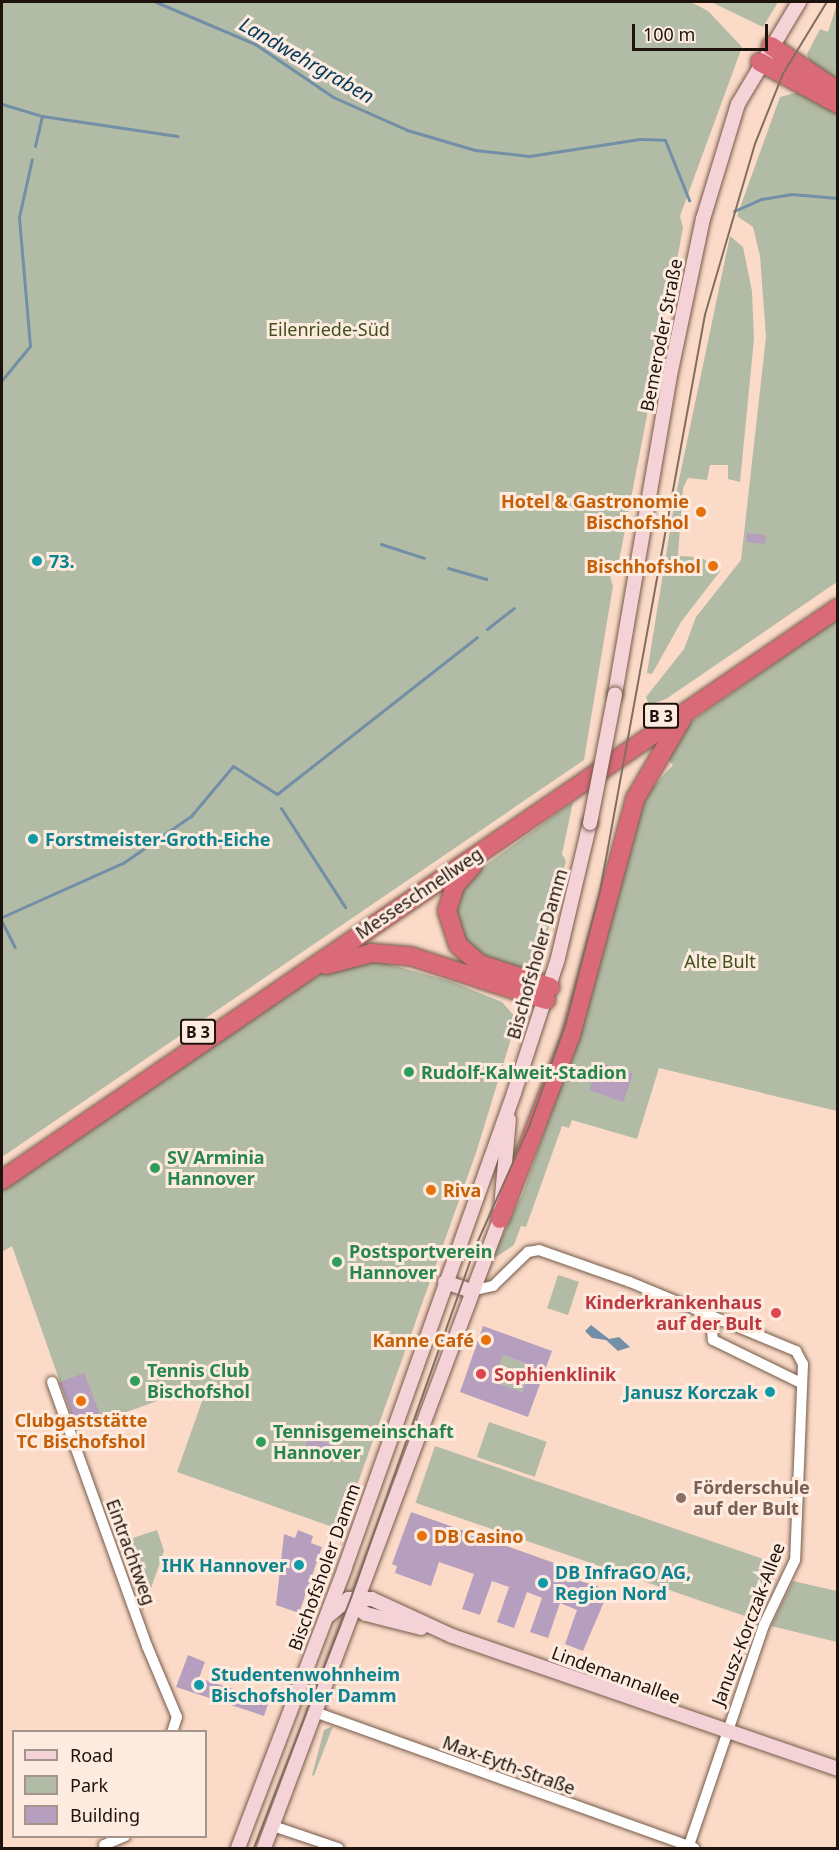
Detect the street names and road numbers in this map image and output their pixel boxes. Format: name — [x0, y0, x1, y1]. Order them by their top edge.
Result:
street label: Bemeroder Straße — [636, 257, 686, 413]
road number: B 3 — [643, 703, 679, 729]
street label: Messeschnellweg — [352, 843, 486, 943]
street label: Bischofsholer Damm — [502, 866, 572, 1042]
road number: B 3 — [180, 1019, 216, 1045]
street label: Bischofsholer Damm — [284, 1480, 364, 1654]
street label: Eintrachtweg — [102, 1496, 160, 1608]
street label: Janusz-Korczak-Allee — [707, 1539, 789, 1709]
street label: Lindemannallee — [549, 1642, 683, 1708]
street label: Max-Eyth-Straße — [440, 1731, 578, 1799]

